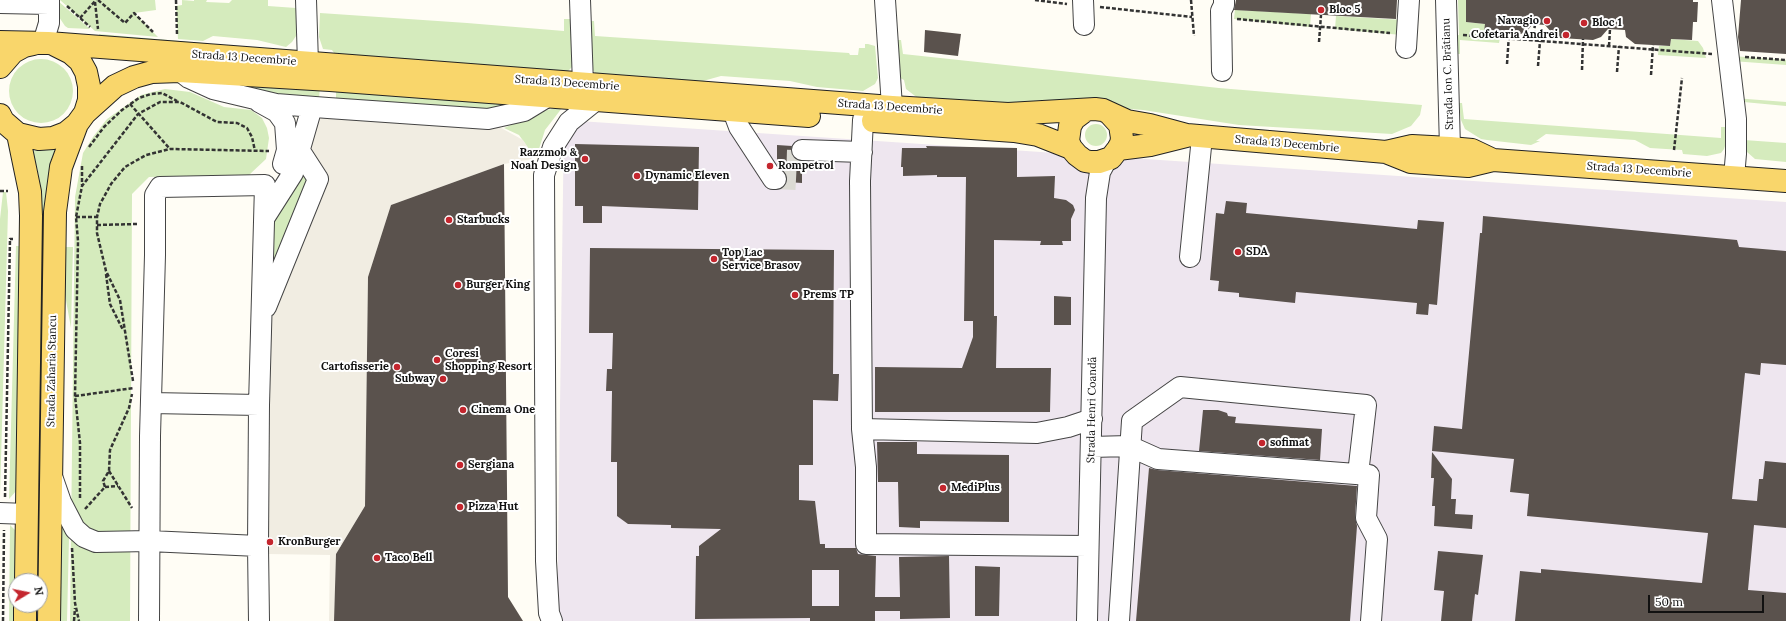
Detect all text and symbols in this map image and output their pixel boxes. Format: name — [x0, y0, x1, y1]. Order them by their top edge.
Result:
place label: Bloc 5 — [1329, 3, 1360, 17]
marker: Bloc 5 — [1316, 5, 1326, 15]
place label: Navagio — [1497, 14, 1539, 28]
marker: Navagio — [1542, 16, 1552, 26]
place label: Bloc 1 — [1592, 16, 1622, 30]
street label: Strada Ion C. Brătianu — [1439, 18, 1457, 130]
marker: Bloc 1 — [1579, 18, 1589, 28]
place label: Cofetaria Andrei — [1471, 28, 1558, 42]
marker: Cofetaria Andrei — [1561, 30, 1571, 40]
street label: Strada 13 Decembrie — [191, 48, 297, 68]
street label: Strada 13 Decembrie — [514, 73, 620, 93]
street label: Strada 13 Decembrie — [837, 97, 943, 117]
street label: Strada 13 Decembrie — [1234, 133, 1340, 155]
place label: Razzmob & Noah Design — [511, 146, 577, 172]
marker: Razzmob & Noah Design — [580, 154, 590, 164]
place label: Rompetrol — [778, 159, 834, 173]
street label: Strada 13 Decembrie — [1586, 160, 1692, 180]
marker: Rompetrol — [765, 161, 775, 171]
place label: Dynamic Eleven — [645, 169, 729, 183]
marker: Dynamic Eleven — [632, 171, 642, 181]
place label: Starbucks — [457, 213, 510, 227]
marker: Starbucks — [444, 215, 454, 225]
place label: SDA — [1246, 245, 1268, 259]
place label: Top Lac Service Brasov — [722, 246, 799, 272]
marker: SDA — [1233, 247, 1243, 257]
marker: Top Lac Service Brasov — [709, 254, 719, 264]
place label: Burger King — [466, 278, 530, 292]
marker: Burger King — [453, 280, 463, 290]
place label: Prems TP — [803, 288, 854, 302]
marker: Prems TP — [790, 290, 800, 300]
street label: Strada Zaharia Stancu — [44, 315, 60, 427]
place label: Coresi Shopping Resort — [445, 347, 532, 373]
marker: Coresi Shopping Resort — [432, 355, 442, 365]
street label: Strada Henri Coandă — [1084, 357, 1100, 463]
place label: Cartofisserie — [321, 360, 389, 374]
marker: Cartofisserie — [392, 362, 402, 372]
place label: Subway — [395, 372, 435, 386]
marker: Subway — [438, 374, 448, 384]
place label: Cinema One — [471, 403, 535, 417]
marker: Cinema One — [458, 405, 468, 415]
place label: sofimat — [1270, 436, 1309, 450]
marker: sofimat — [1257, 438, 1267, 448]
place label: Sergiana — [468, 458, 514, 472]
marker: Sergiana — [455, 460, 465, 470]
place label: MediPlus — [951, 481, 1000, 495]
marker: MediPlus — [938, 483, 948, 493]
place label: Pizza Hut — [468, 500, 518, 514]
marker: Pizza Hut — [455, 502, 465, 512]
place label: KronBurger — [278, 535, 341, 549]
marker: KronBurger — [265, 537, 275, 547]
place label: Taco Bell — [385, 551, 432, 565]
marker: Taco Bell — [372, 553, 382, 563]
north arrow — [8, 573, 48, 613]
text: N — [31, 586, 46, 596]
scale bar — [1650, 587, 1766, 613]
text: 50 m — [1655, 594, 1683, 609]

